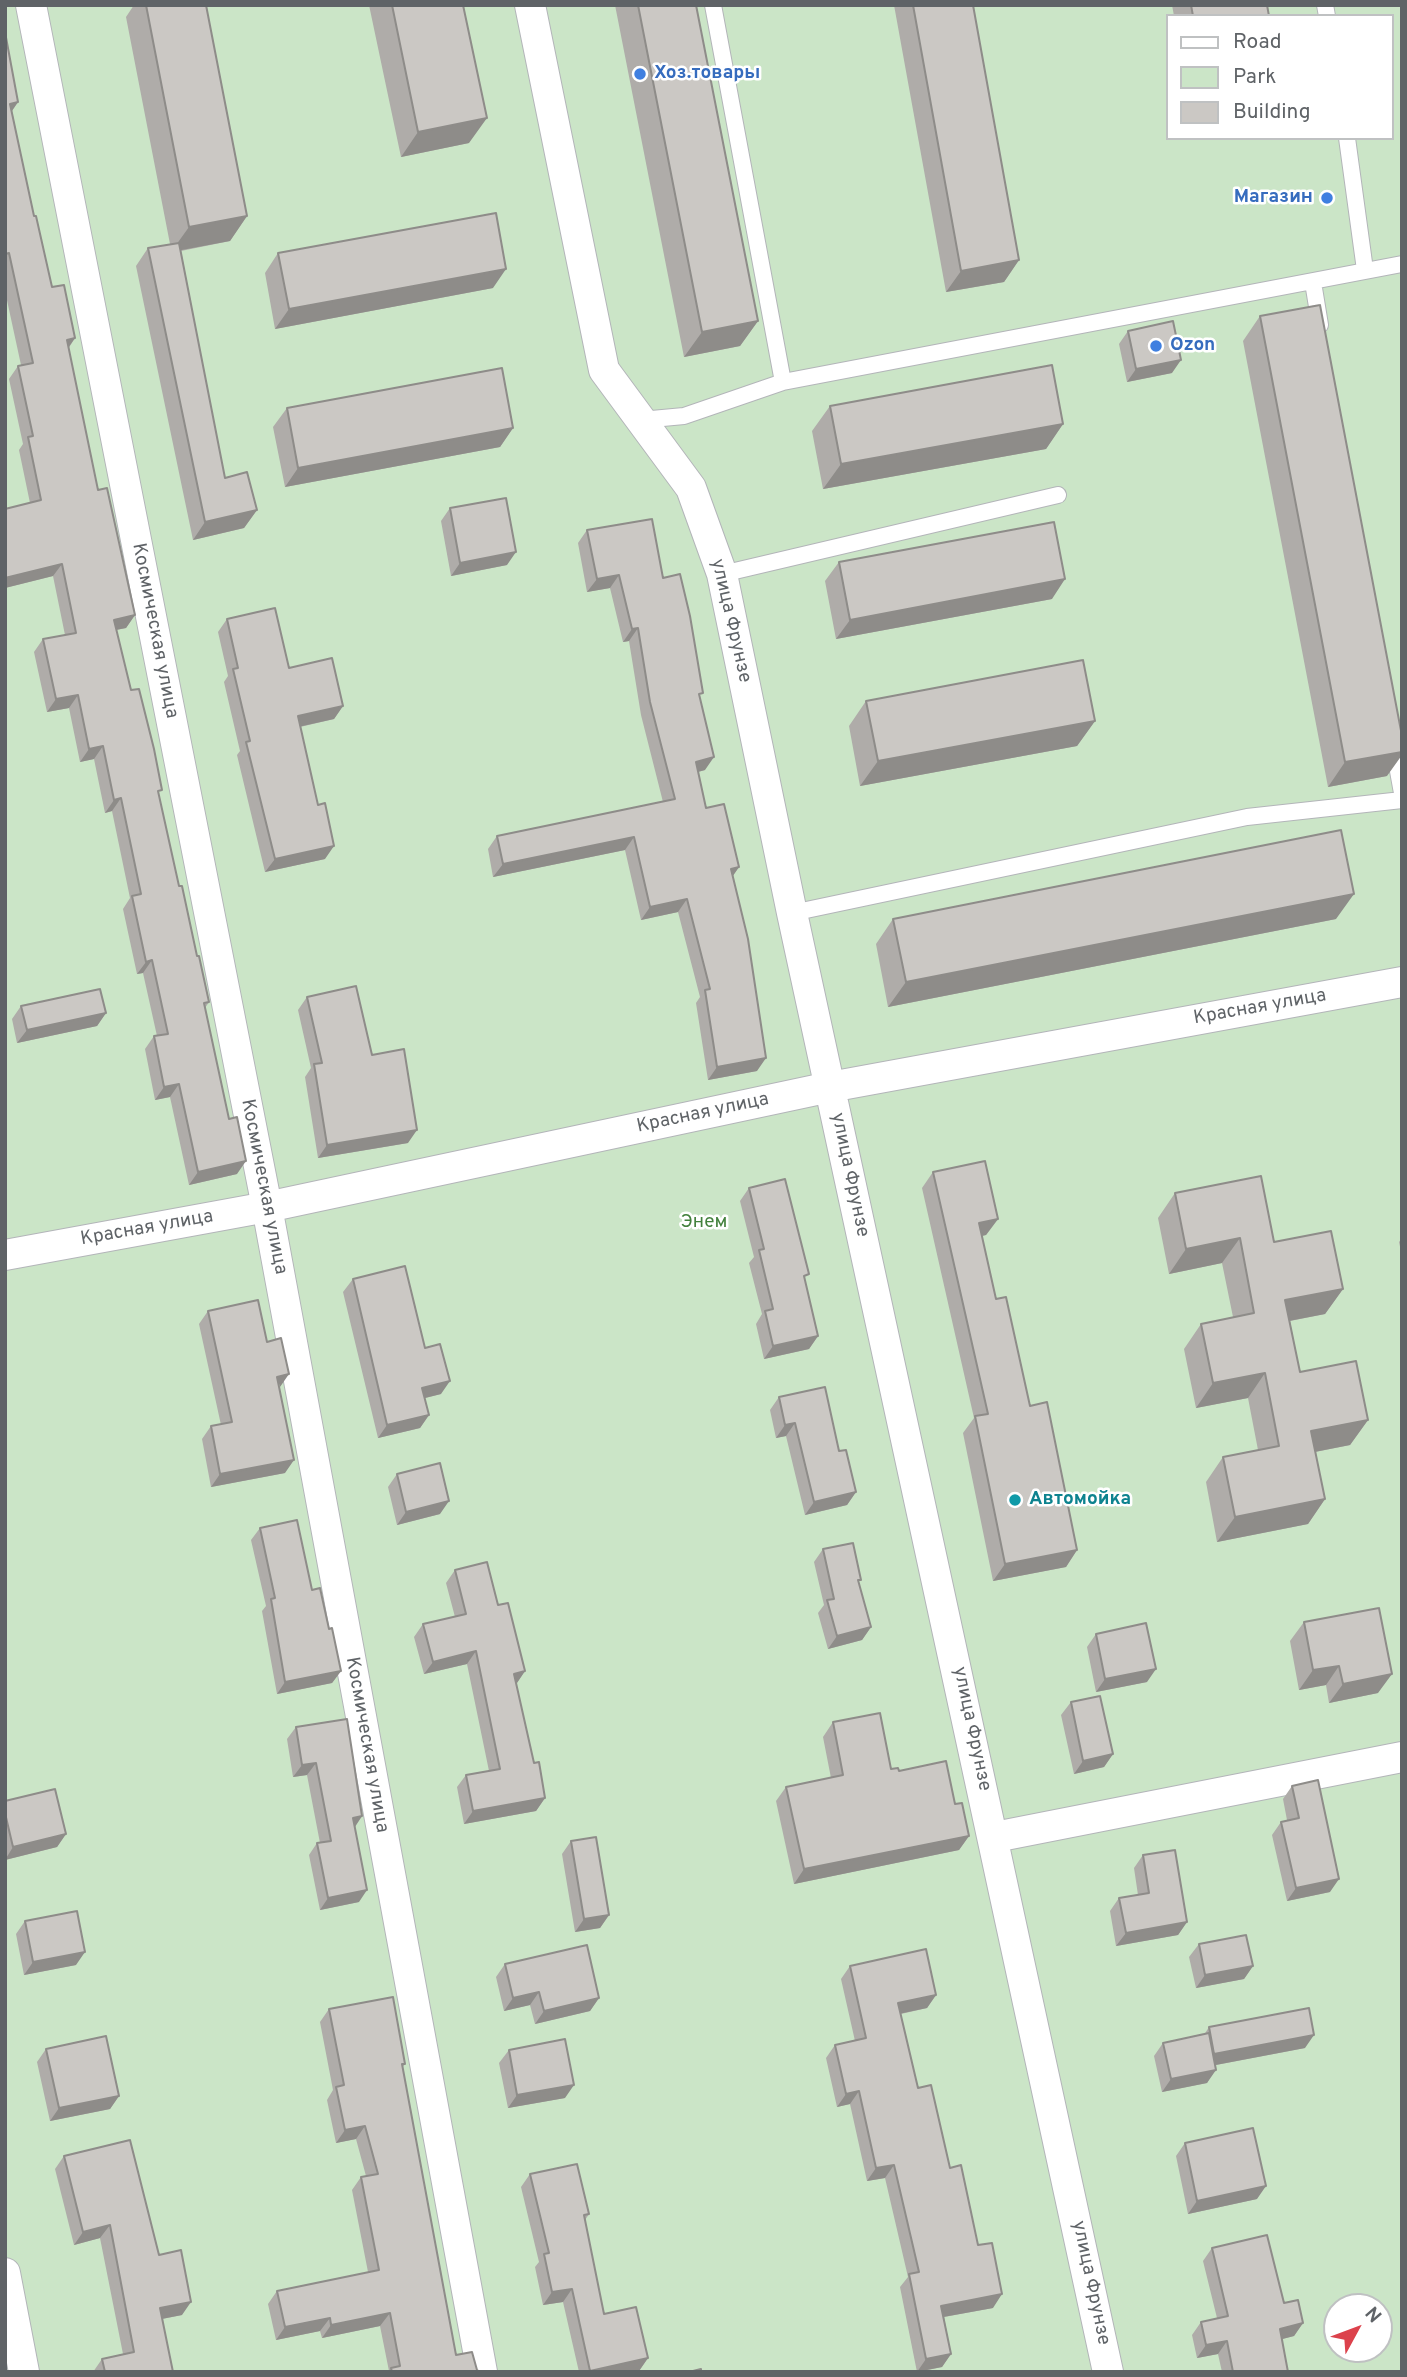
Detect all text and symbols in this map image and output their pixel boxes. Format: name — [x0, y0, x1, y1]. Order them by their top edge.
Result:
legend — [1166, 14, 1393, 140]
text: Road — [1233, 29, 1282, 56]
place label: Хоз.товары — [654, 63, 760, 85]
text: Park — [1233, 64, 1276, 91]
marker: Хоз.товары — [632, 66, 648, 82]
text: Building — [1233, 99, 1311, 126]
place label: Магазин — [1234, 187, 1313, 209]
marker: Магазин — [1319, 190, 1335, 206]
place label: Ozon — [1170, 335, 1215, 357]
marker: Ozon — [1148, 338, 1164, 354]
street label: Космическая улица — [126, 541, 182, 721]
street label: улица Фрунзе — [705, 557, 755, 685]
street label: Красная улица — [1192, 985, 1328, 1031]
street label: Красная улица — [635, 1089, 771, 1139]
street label: Космическая улица — [235, 1097, 291, 1277]
street label: улица Фрунзе — [825, 1111, 873, 1239]
street label: Красная улица — [79, 1206, 215, 1252]
park label: Энем — [681, 1212, 727, 1234]
place label: Автомойка — [1029, 1489, 1131, 1511]
marker: Автомойка — [1007, 1492, 1023, 1508]
street label: Космическая улица — [339, 1655, 393, 1835]
street label: улица Фрунзе — [947, 1665, 995, 1793]
street label: улица Фрунзе — [1066, 2219, 1114, 2347]
north arrow — [1323, 2293, 1393, 2363]
text: N — [1359, 2303, 1386, 2329]

